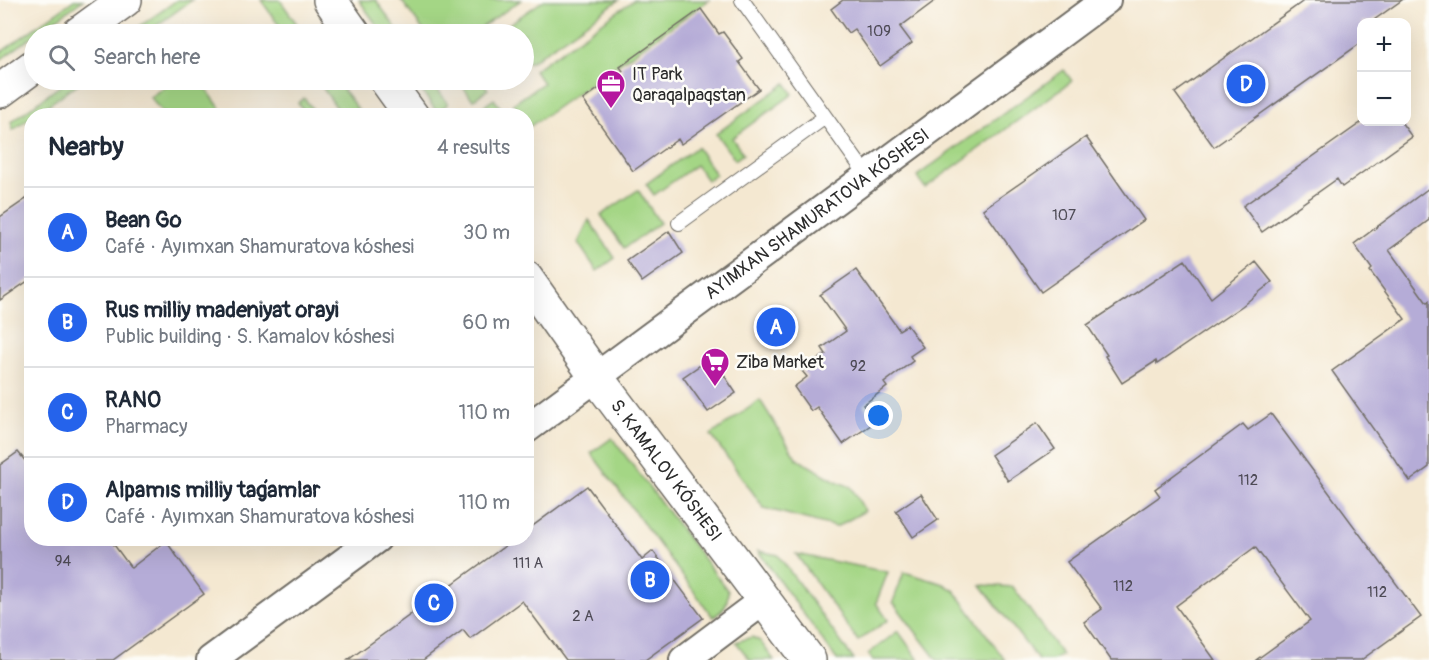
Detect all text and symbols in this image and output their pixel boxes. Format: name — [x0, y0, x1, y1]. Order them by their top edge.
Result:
map controls — [1357, 18, 1411, 126]
button: + — [1357, 18, 1411, 72]
house number: 109 — [867, 22, 891, 41]
search box — [24, 24, 534, 90]
icon: search — [45, 41, 78, 74]
text: Search here — [93, 43, 200, 71]
pin: D — [1226, 62, 1266, 106]
place label: IT Park Qaraqalpaqstan — [632, 63, 746, 107]
office icon: IT Park Qaraqalpaqstan — [595, 68, 627, 110]
button: − — [1357, 72, 1411, 126]
street label: AYIMXAN SHAMURATOVA KÓSHESI — [700, 124, 934, 305]
text: Nearby — [48, 131, 124, 163]
text: 4 results — [437, 135, 510, 160]
text: Bean Go — [105, 206, 182, 234]
house number: 107 — [1052, 206, 1076, 225]
text: A — [61, 220, 74, 245]
text: 30 m — [463, 220, 510, 245]
text: Café · Ayımxan Shamuratova kóshesi — [105, 234, 414, 259]
text: Rus milliy madeniyat orayi — [105, 296, 339, 324]
pin: A — [756, 304, 796, 350]
text: B — [62, 310, 73, 335]
text: 60 m — [463, 310, 510, 335]
text: Public building · S. Kamalov kóshesi — [105, 324, 394, 349]
supermarket icon: Ziba Market — [699, 346, 731, 388]
place label: Ziba Market — [736, 351, 825, 374]
house number: 92 — [850, 357, 866, 376]
text: RANO — [105, 386, 161, 414]
street label: S. KAMALOV KÓSHESI — [605, 395, 727, 546]
text: C — [61, 400, 74, 425]
text: 110 m — [459, 400, 510, 425]
your location — [864, 401, 893, 430]
text: Pharmacy — [105, 414, 188, 439]
house number: 112 — [1238, 471, 1258, 490]
text: Alpamıs milliy taǵamlar — [105, 476, 320, 504]
text: D — [61, 490, 74, 515]
text: 110 m — [459, 490, 510, 515]
text: Café · Ayımxan Shamuratova kóshesi — [105, 504, 414, 529]
house number: 94 — [55, 552, 72, 571]
house number: 111 А — [513, 554, 544, 573]
pin: B — [630, 558, 670, 602]
house number: 112 — [1113, 577, 1133, 596]
pin: C — [414, 580, 454, 626]
house number: 112 — [1367, 583, 1387, 602]
house number: 2 А — [572, 607, 594, 626]

